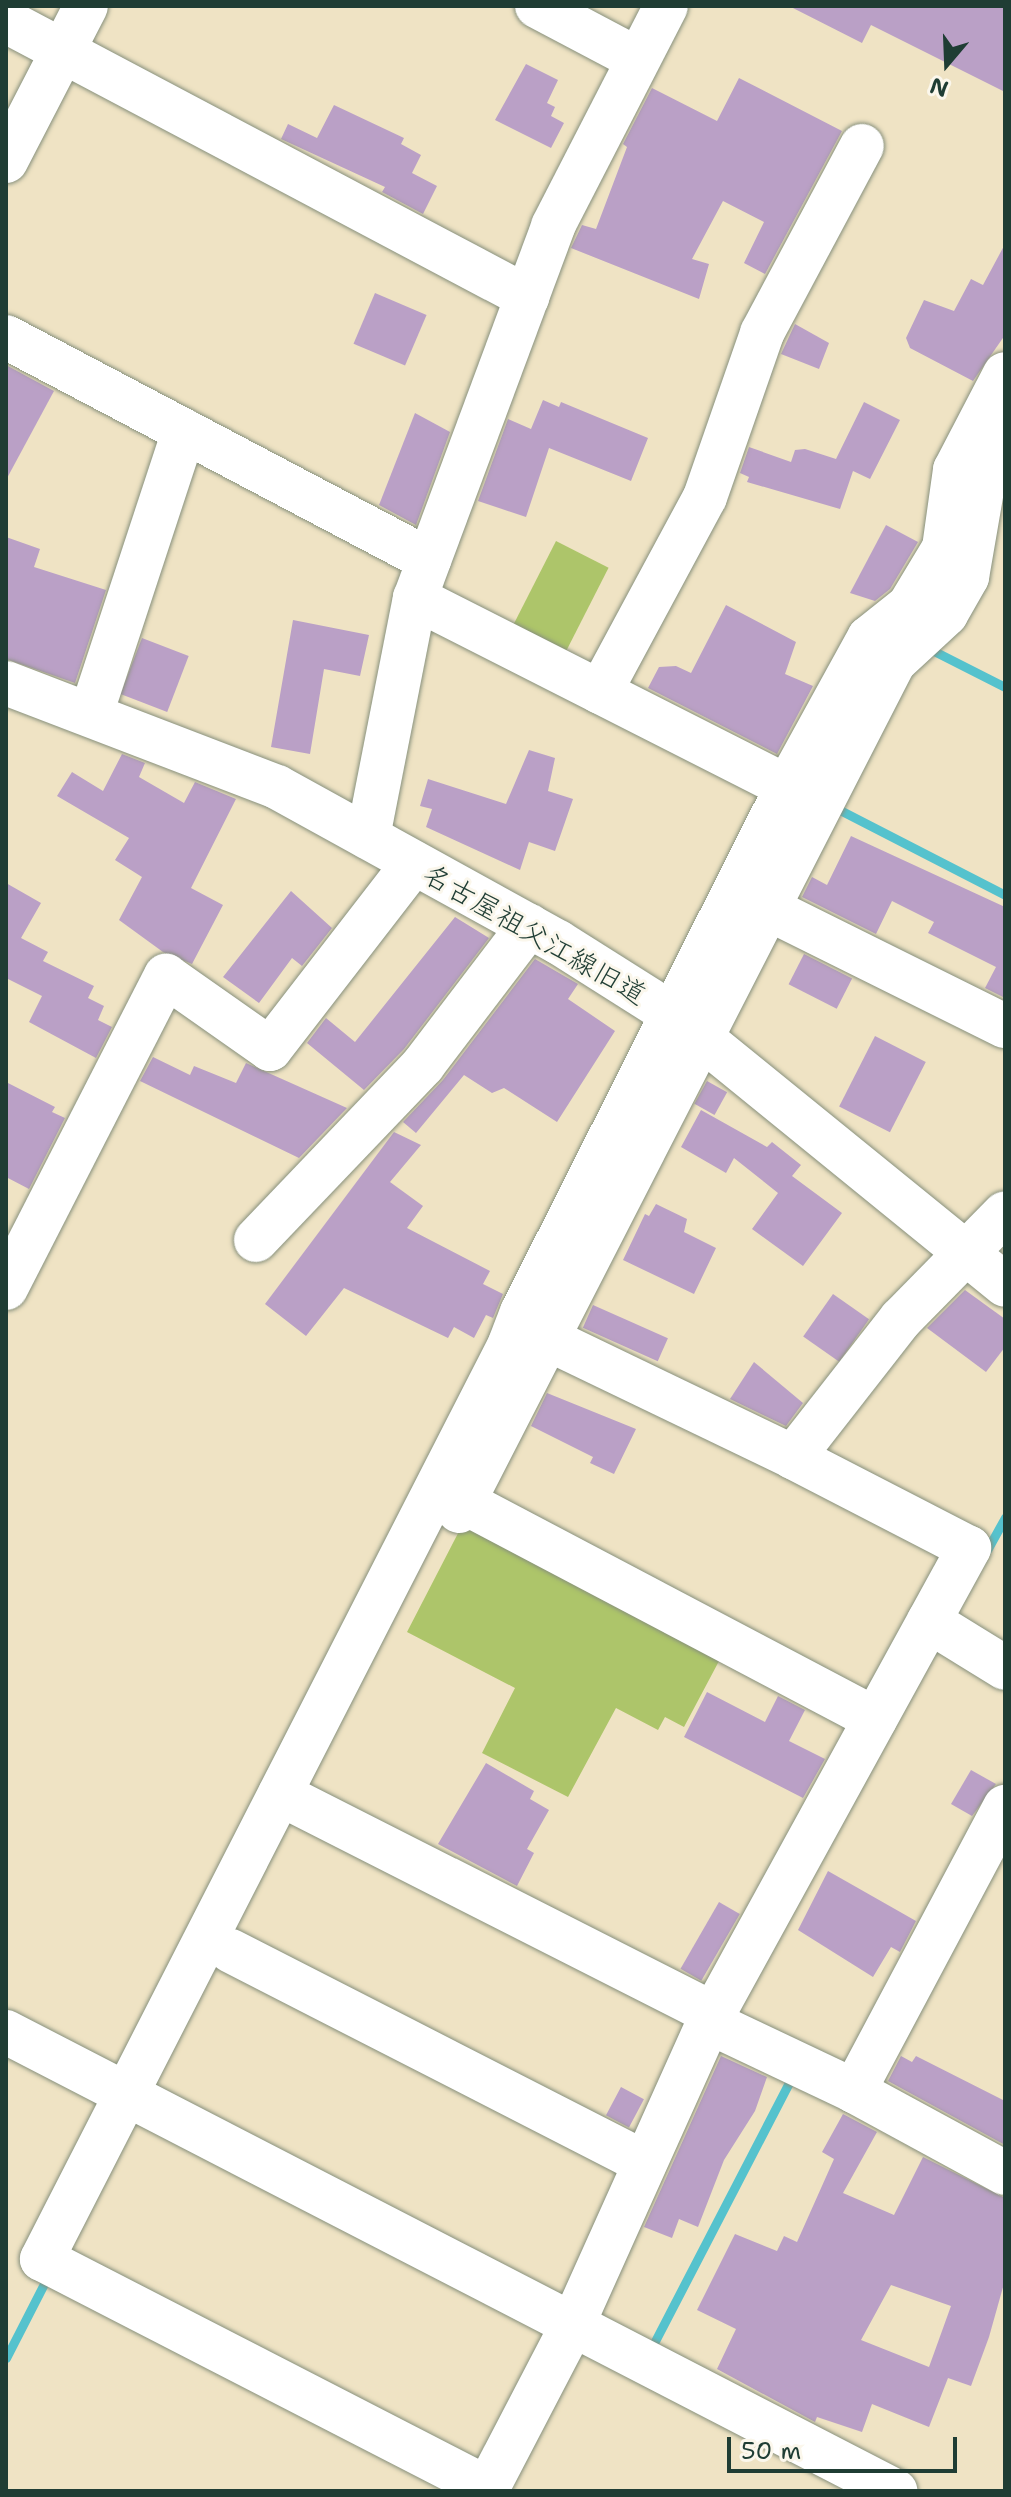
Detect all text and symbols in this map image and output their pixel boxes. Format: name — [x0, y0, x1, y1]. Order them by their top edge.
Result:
north arrow — [907, 24, 987, 104]
text: N — [926, 71, 952, 104]
street label: 名古屋祖父江線旧道 — [417, 856, 653, 1012]
scale bar — [731, 2421, 961, 2471]
text: 50 m — [741, 2435, 801, 2467]

